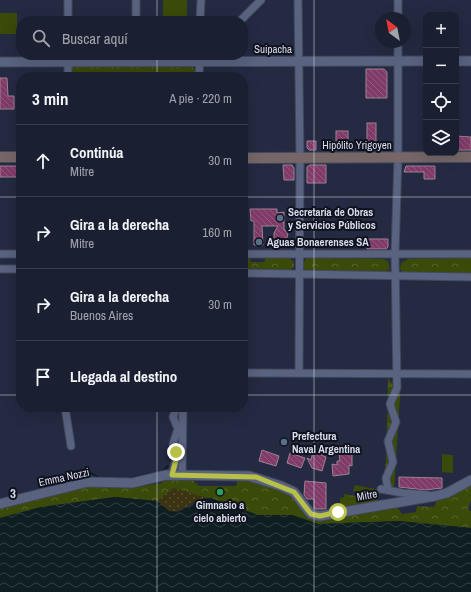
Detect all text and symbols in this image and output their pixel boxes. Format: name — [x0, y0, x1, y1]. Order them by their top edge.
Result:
north arrow — [375, 12, 411, 48]
map controls — [423, 12, 459, 156]
button: + — [423, 12, 459, 48]
search box — [16, 16, 248, 60]
icon: search — [30, 27, 52, 49]
text: Buscar aquí — [62, 28, 128, 49]
street label: Suipacha — [254, 42, 292, 56]
button: − — [423, 48, 459, 84]
button: locate — [423, 84, 459, 120]
text: 3 min — [32, 87, 68, 110]
text: A pie · 220 m — [169, 90, 232, 107]
button: layers — [423, 120, 459, 156]
street label: Hipólito Yrigoyen — [322, 138, 392, 152]
text: Continúa — [70, 142, 123, 163]
icon: ahead — [32, 150, 54, 172]
text: 30 m — [208, 152, 232, 169]
text: Mitre — [70, 163, 94, 180]
place label: Secretaría de Obras y Servicios Públicos — [288, 205, 376, 232]
marker: Secretaría de Obras y Servicios Públicos — [275, 213, 285, 223]
text: Gira a la derecha — [70, 214, 169, 235]
icon: right — [32, 222, 54, 244]
text: 160 m — [202, 224, 232, 241]
text: Mitre — [70, 235, 94, 252]
place label: Aguas Bonaerenses SA — [267, 235, 369, 249]
marker: Aguas Bonaerenses SA — [254, 237, 264, 247]
text: Gira a la derecha — [70, 286, 169, 307]
icon: right — [32, 294, 54, 316]
text: 30 m — [208, 296, 232, 313]
text: Buenos Aires — [70, 307, 133, 324]
icon: arrive — [32, 366, 54, 388]
text: Llegada al destino — [70, 366, 177, 387]
place label: Prefectura Naval Argentina — [292, 429, 360, 456]
marker: Prefectura Naval Argentina — [279, 437, 289, 447]
route end — [167, 443, 185, 461]
street label: Emma Nozzi — [37, 465, 91, 489]
text: 3 — [10, 485, 16, 502]
street label: Mitre — [356, 486, 378, 504]
marker: Gimnasio a cielo abierto — [215, 487, 225, 497]
place label: Gimnasio a cielo abierto — [193, 498, 247, 525]
route start — [329, 503, 347, 521]

